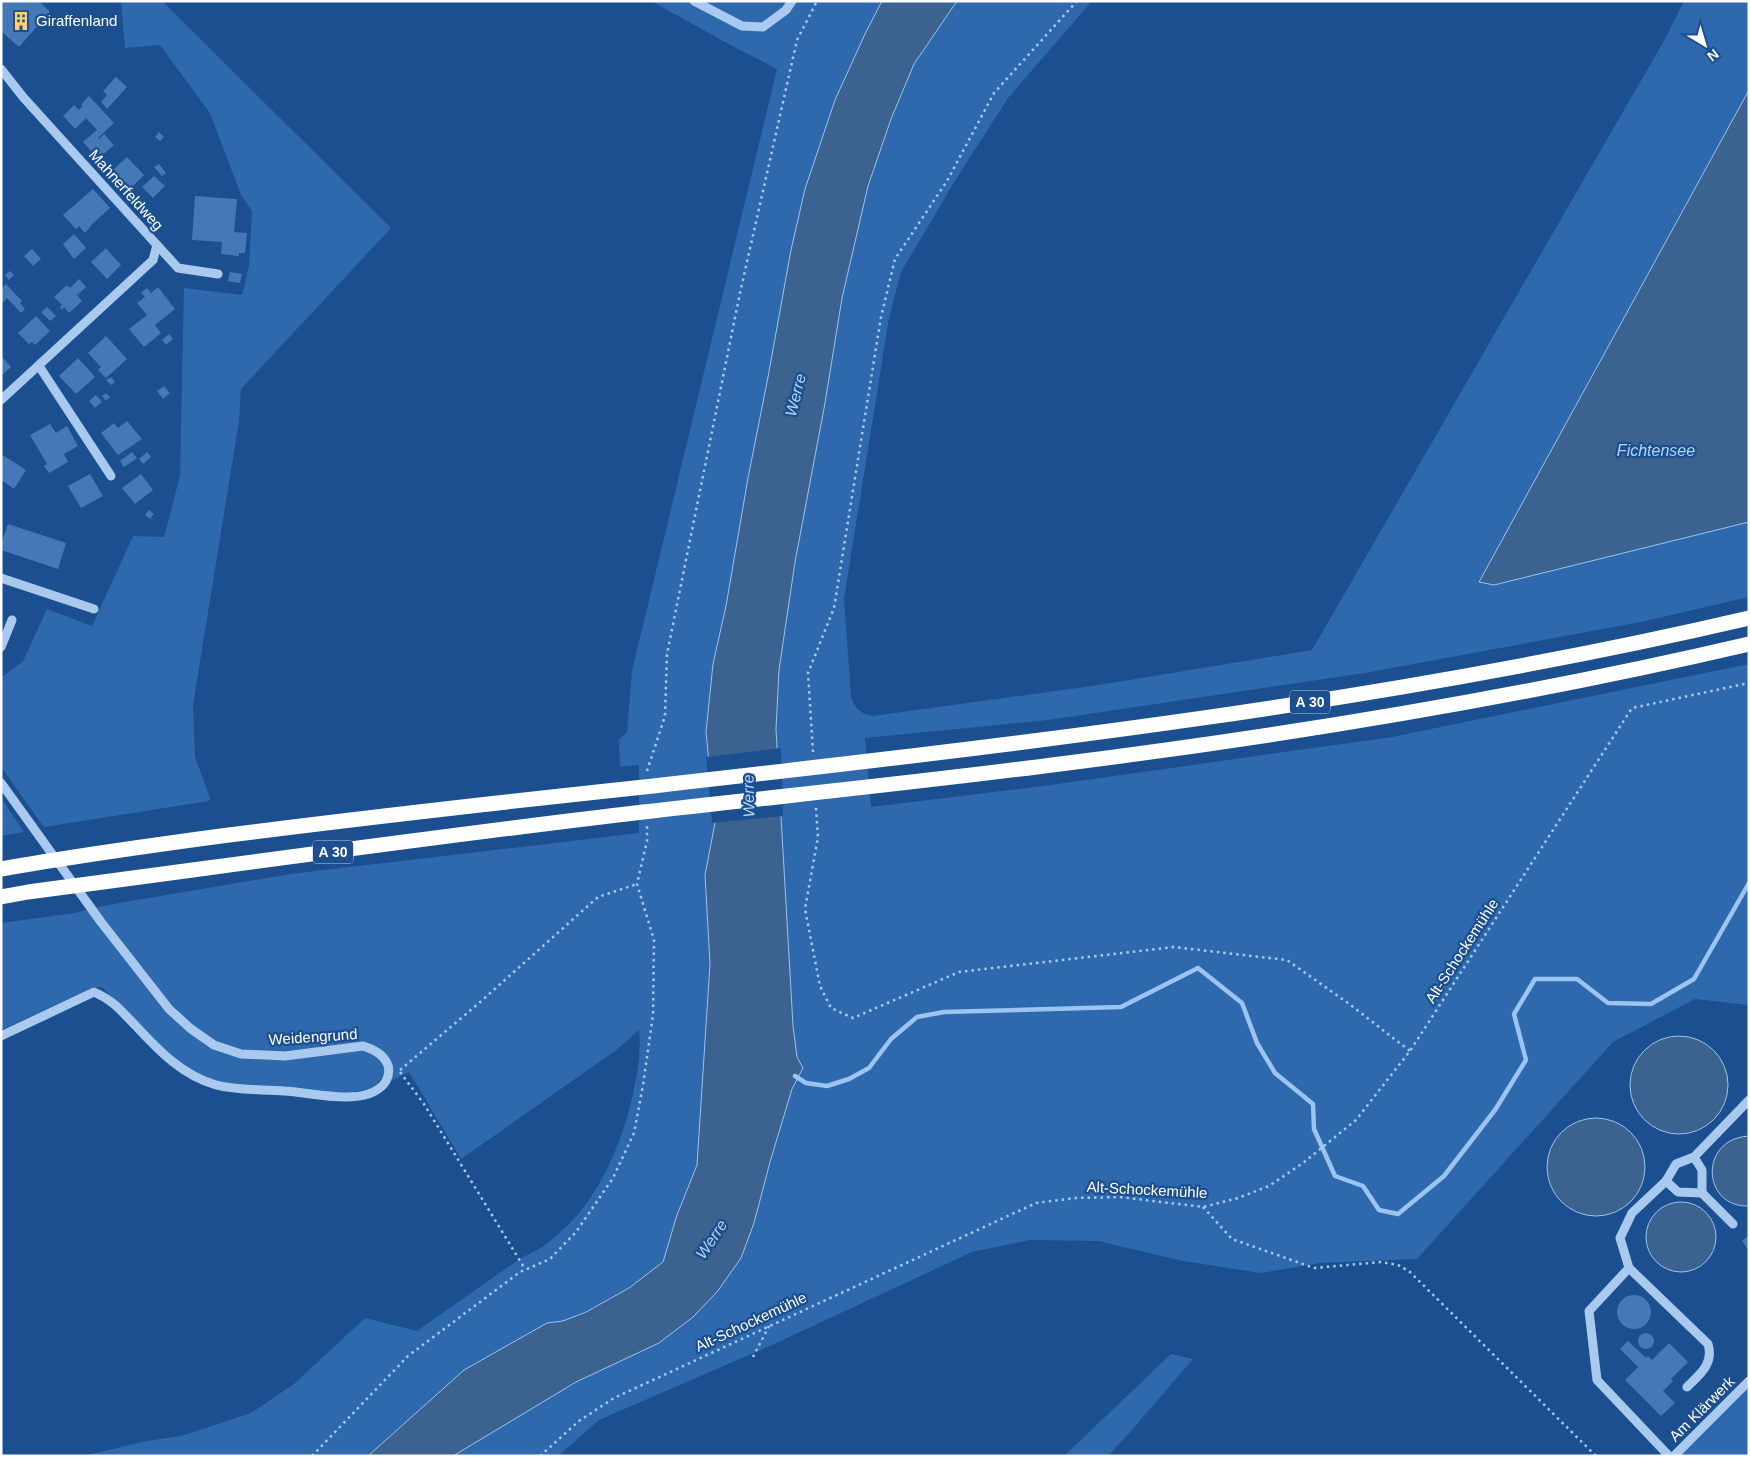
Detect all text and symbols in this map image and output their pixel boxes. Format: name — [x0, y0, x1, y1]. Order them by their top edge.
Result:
building icon: Giraffenland — [10, 10, 32, 32]
place label: Giraffenland — [36, 12, 117, 29]
north arrow — [1680, 20, 1730, 70]
text: N — [1704, 46, 1722, 65]
street label: Mahnerfeldweg — [86, 146, 167, 233]
water label: Werre — [782, 372, 809, 418]
water label: Fichtensee — [1617, 442, 1695, 459]
road number: A 30 — [1290, 690, 1330, 714]
water label: Werre — [740, 774, 757, 818]
road number: A 30 — [313, 840, 353, 864]
street label: Alt-Schockemühle — [1422, 895, 1502, 1006]
street label: Weidengrund — [268, 1025, 358, 1048]
street label: Alt-Schockemühle — [1086, 1178, 1208, 1201]
water label: Werre — [692, 1217, 731, 1262]
street label: Alt-Schockemühle — [692, 1288, 809, 1355]
street label: Am Klärwerk — [1666, 1372, 1738, 1445]

